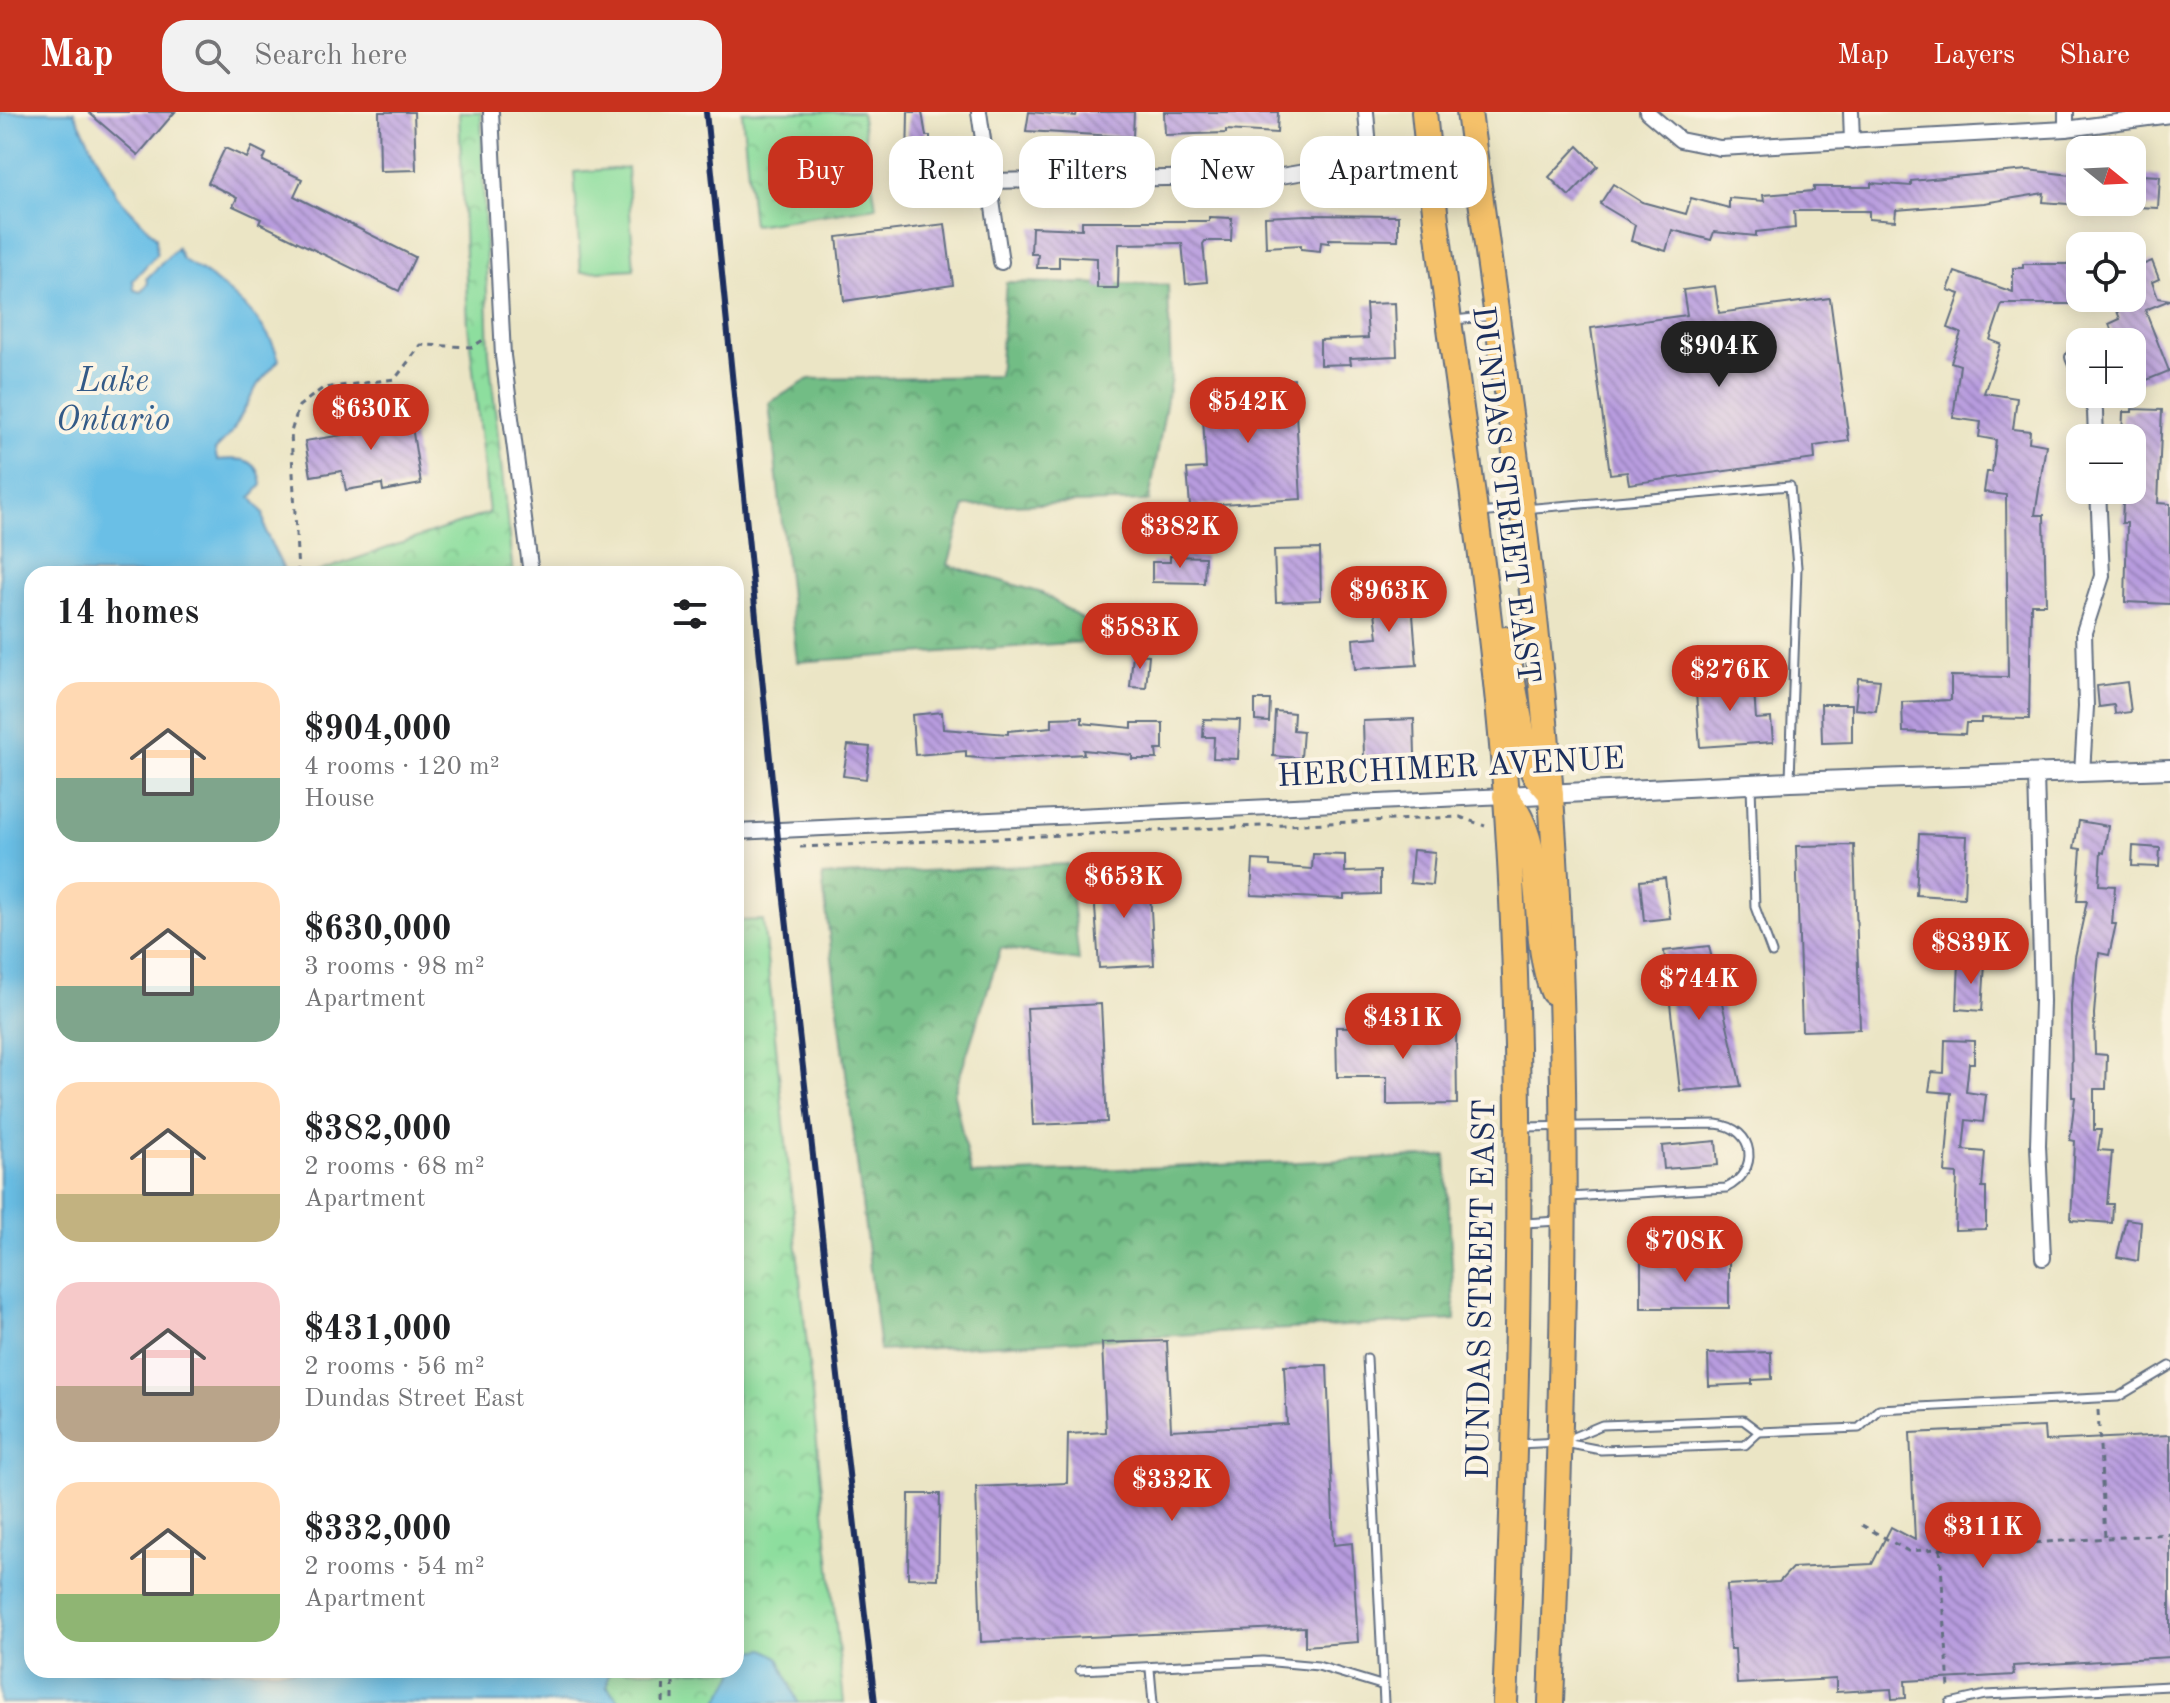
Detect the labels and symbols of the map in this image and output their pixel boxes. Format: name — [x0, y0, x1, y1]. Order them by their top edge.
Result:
north arrow — [2066, 136, 2146, 216]
street label: DUNDAS STREET EAST — [1465, 304, 1543, 686]
pin: $904K — [1663, 321, 1775, 389]
water label: Lake Ontario — [56, 365, 170, 438]
pin: $542K — [1192, 377, 1304, 445]
pin: $630K — [315, 384, 427, 452]
pin: $382K — [1124, 502, 1236, 570]
pin: $963K — [1333, 566, 1445, 634]
pin: $583K — [1084, 603, 1196, 671]
pin: $276K — [1674, 645, 1786, 713]
street label: HERCHIMER AVENUE — [1276, 744, 1626, 794]
pin: $653K — [1068, 852, 1180, 920]
pin: $839K — [1915, 918, 2027, 986]
pin: $744K — [1643, 954, 1755, 1022]
pin: $431K — [1347, 993, 1459, 1061]
street label: DUNDAS STREET EAST — [1464, 1099, 1502, 1479]
pin: $708K — [1629, 1216, 1741, 1284]
pin: $332K — [1116, 1455, 1228, 1523]
pin: $311K — [1927, 1502, 2039, 1570]

